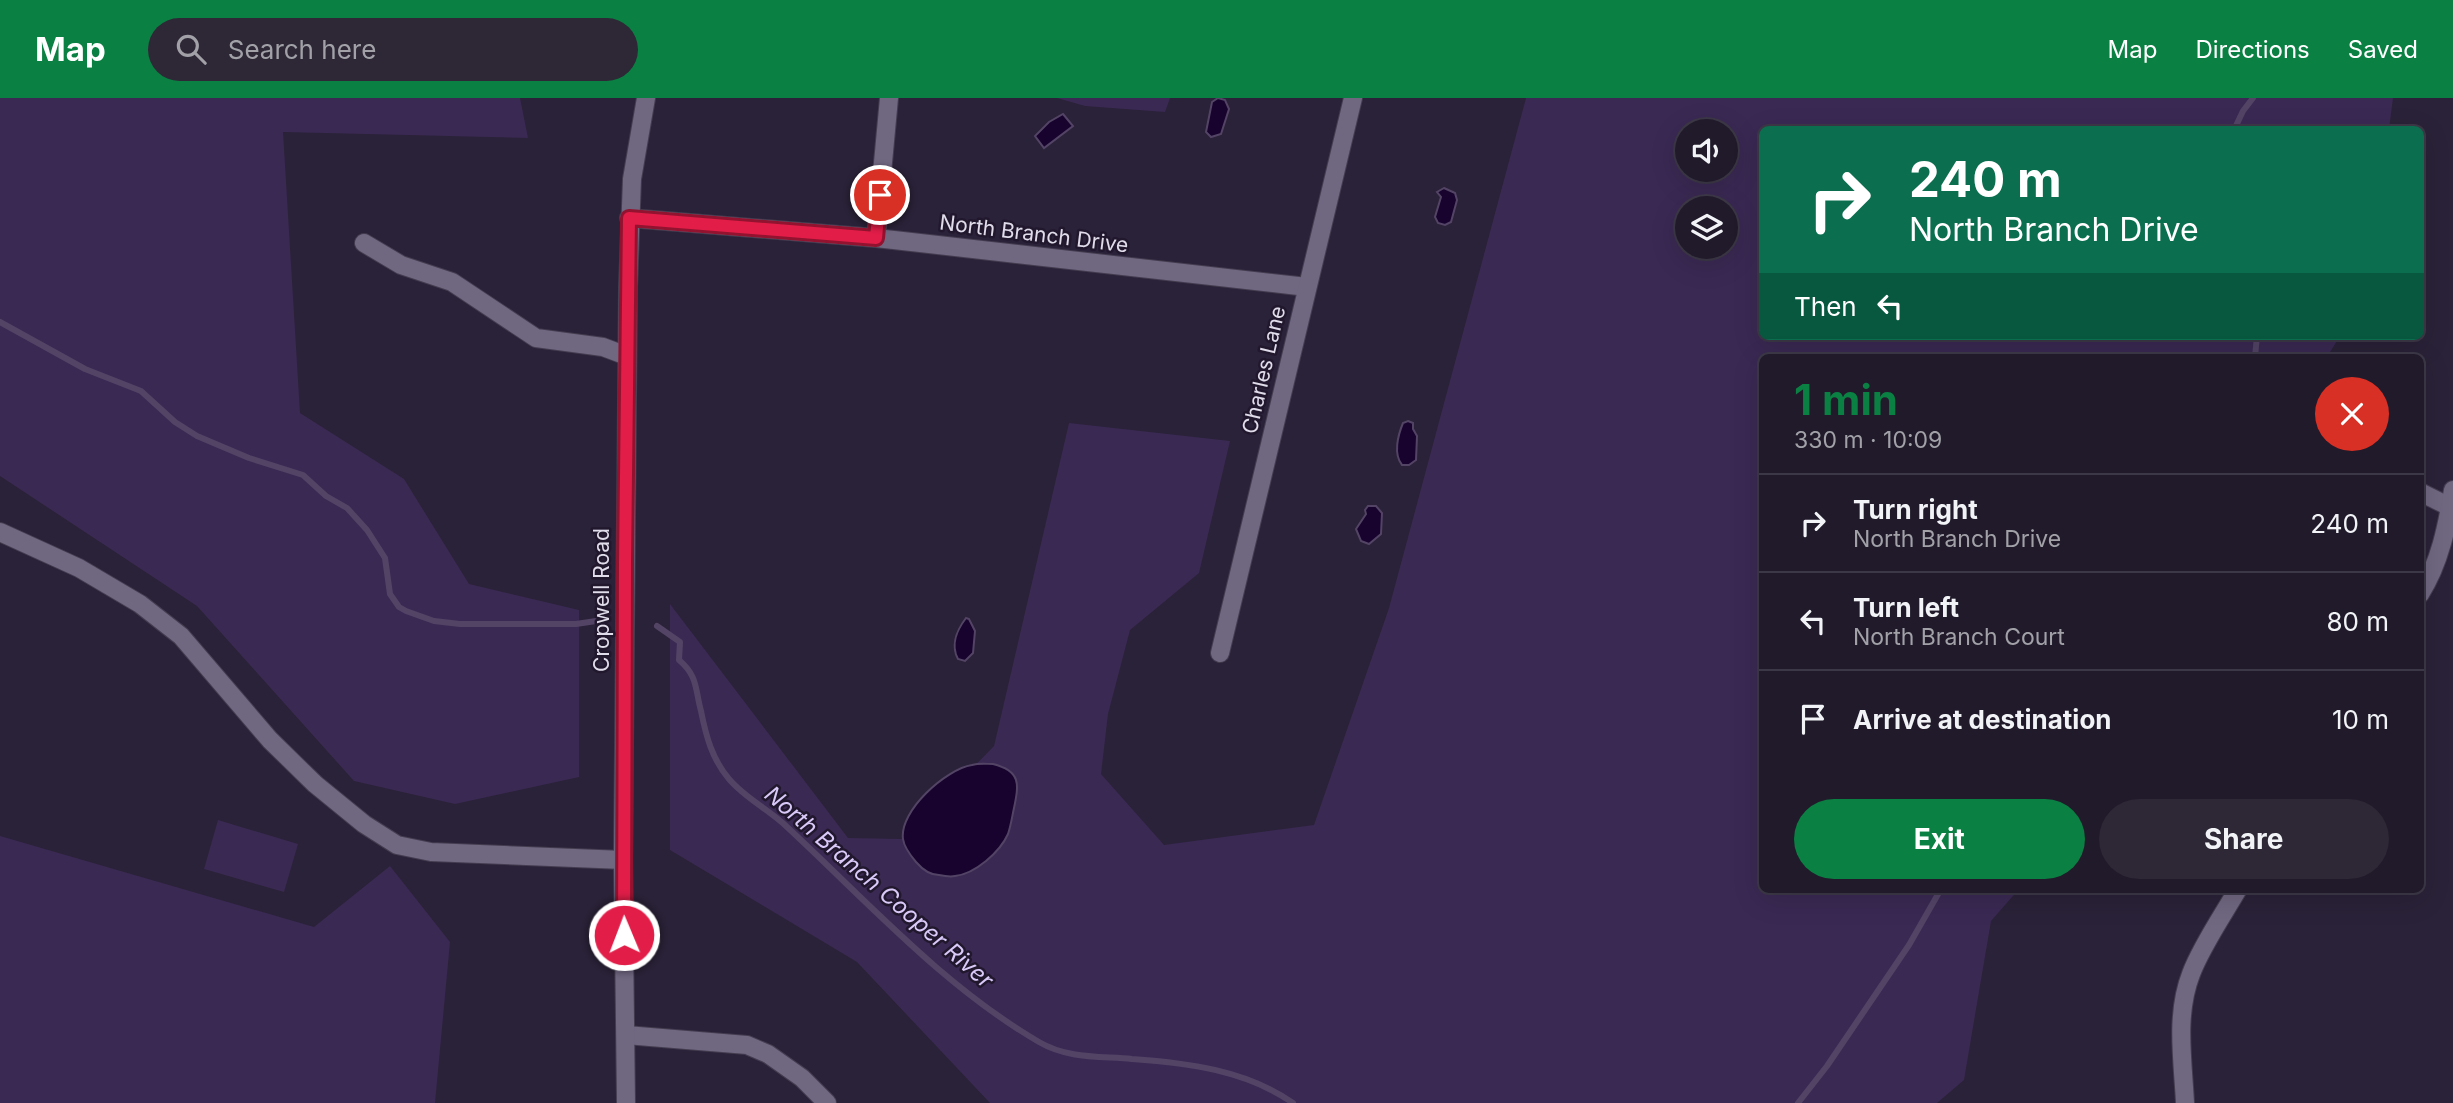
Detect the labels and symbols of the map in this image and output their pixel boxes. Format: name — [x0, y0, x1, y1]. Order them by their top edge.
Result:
pin — [850, 165, 910, 225]
street label: North Branch Drive — [938, 210, 1130, 257]
street label: Charles Lane — [1237, 304, 1290, 436]
street label: Cropwell Road — [589, 528, 614, 672]
water label: North Branch Cooper River — [759, 780, 1000, 995]
position arrow — [587, 898, 661, 972]

